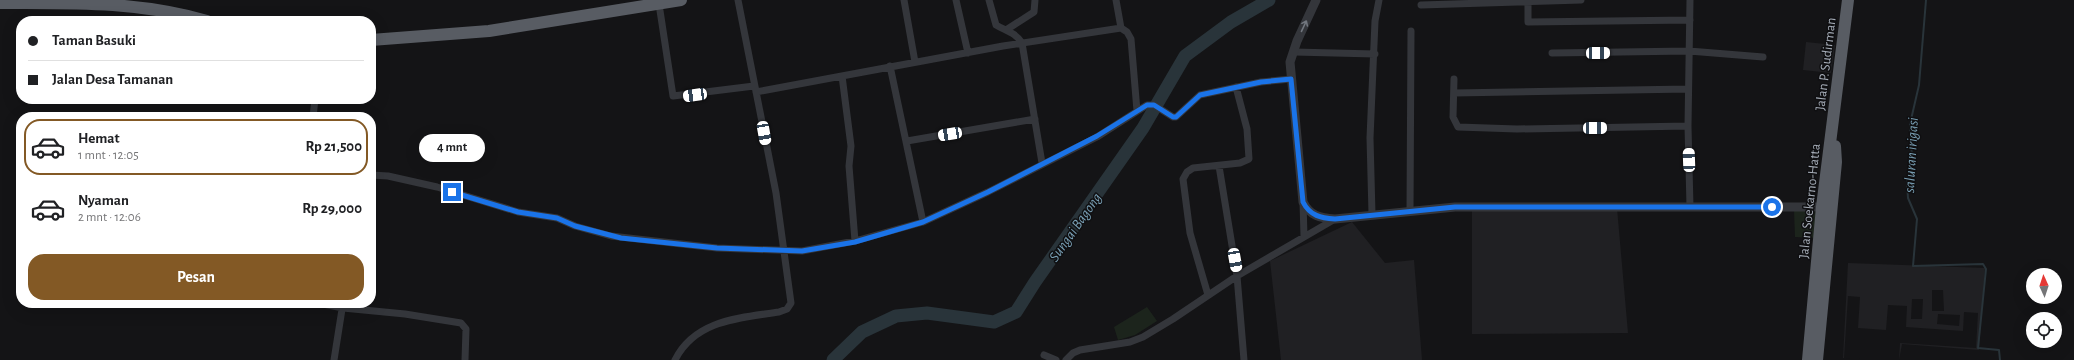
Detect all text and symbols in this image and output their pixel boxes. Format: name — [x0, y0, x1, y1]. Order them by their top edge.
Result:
street label: Jalan P. Sudirman — [1813, 17, 1839, 111]
one-way arrow — [1301, 21, 1308, 33]
text: Taman Basuki — [52, 33, 136, 48]
car — [1586, 47, 1610, 59]
text: Jalan Desa Tamanan — [52, 72, 173, 87]
car — [682, 87, 708, 103]
water label: saluran irigasi — [1902, 117, 1921, 194]
car — [756, 120, 772, 146]
car — [1583, 122, 1607, 134]
car — [937, 126, 963, 142]
icon: car — [30, 129, 66, 165]
text: Hemat — [78, 131, 120, 146]
callout: 4 mnt — [419, 134, 485, 162]
text: Rp 21,500 — [305, 139, 362, 154]
text: 4 mnt — [437, 141, 467, 154]
street label: Jalan Soekarno-Hatta — [1797, 142, 1823, 259]
car — [1683, 148, 1695, 172]
text: 1 mnt · 12:05 — [78, 149, 139, 162]
route end — [443, 183, 461, 201]
water label: Sungai Bagong — [1046, 190, 1105, 264]
icon: car — [30, 191, 66, 227]
text: Nyaman — [78, 193, 129, 208]
route start — [1763, 198, 1781, 216]
text: Rp 29,000 — [302, 201, 362, 216]
text: 2 mnt · 12:06 — [78, 211, 141, 224]
car — [1227, 247, 1243, 273]
button: Pesan — [28, 254, 364, 300]
north arrow — [2026, 268, 2062, 304]
map controls — [2026, 268, 2062, 348]
button: locate — [2026, 312, 2062, 348]

